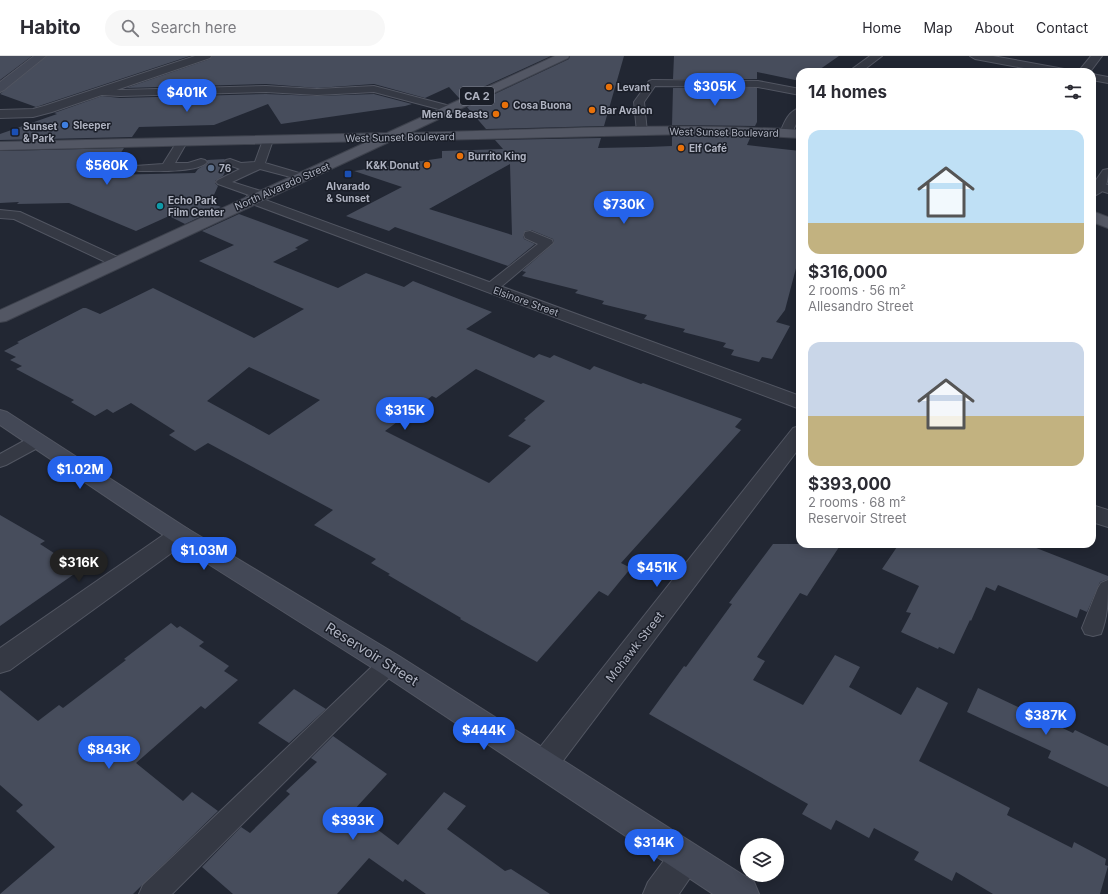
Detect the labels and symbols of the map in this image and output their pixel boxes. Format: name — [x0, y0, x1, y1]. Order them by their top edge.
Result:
pin: $305K — [687, 73, 743, 107]
pin: $401K — [159, 79, 215, 113]
place label: Levant — [617, 81, 650, 93]
marker: Levant — [604, 82, 614, 92]
road number: CA 2 — [460, 87, 494, 105]
place label: Cosa Buona — [513, 99, 572, 111]
marker: Cosa Buona — [500, 100, 510, 110]
place label: Bar Avalon — [600, 104, 652, 116]
marker: Bar Avalon — [587, 105, 597, 115]
place label: Men & Beasts — [422, 108, 488, 120]
marker: Men & Beasts — [491, 109, 501, 119]
place label: Sleeper — [73, 119, 111, 131]
place label: Sunset & Park — [23, 120, 58, 144]
marker: Sleeper — [60, 120, 70, 130]
street label: West Sunset Boulevard — [669, 125, 779, 139]
marker: Sunset & Park — [10, 127, 20, 137]
street label: West Sunset Boulevard — [345, 130, 455, 144]
place label: Elf Café — [689, 142, 727, 154]
marker: Elf Café — [676, 143, 686, 153]
place label: Burrito King — [468, 150, 526, 163]
marker: Burrito King — [455, 151, 465, 161]
pin: $560K — [79, 152, 135, 186]
street label: North Alvarado Street — [233, 159, 332, 212]
place label: K&K Donut — [366, 159, 419, 171]
marker: K&K Donut — [422, 160, 432, 170]
place label: 76 — [219, 162, 232, 174]
marker: 76 — [206, 163, 216, 173]
marker: Alvarado & Sunset — [343, 169, 353, 179]
place label: Alvarado & Sunset — [326, 180, 370, 204]
pin: $730K — [596, 191, 652, 225]
place label: Echo Park Film Center — [168, 194, 224, 218]
marker: Echo Park Film Center — [155, 201, 165, 211]
street label: Elsinore Street — [492, 284, 561, 319]
pin: $315K — [377, 397, 433, 431]
pin: $1.02M — [47, 456, 113, 490]
pin: $1.03M — [171, 537, 237, 571]
pin: $316K — [51, 549, 107, 583]
pin: $451K — [629, 554, 685, 588]
street label: Mohawk Street — [602, 608, 667, 685]
street label: Reservoir Street — [323, 618, 422, 689]
pin: $387K — [1018, 702, 1074, 736]
pin: $444K — [456, 717, 512, 751]
pin: $843K — [81, 736, 137, 770]
pin: $393K — [325, 807, 381, 841]
pin: $314K — [626, 829, 682, 863]

